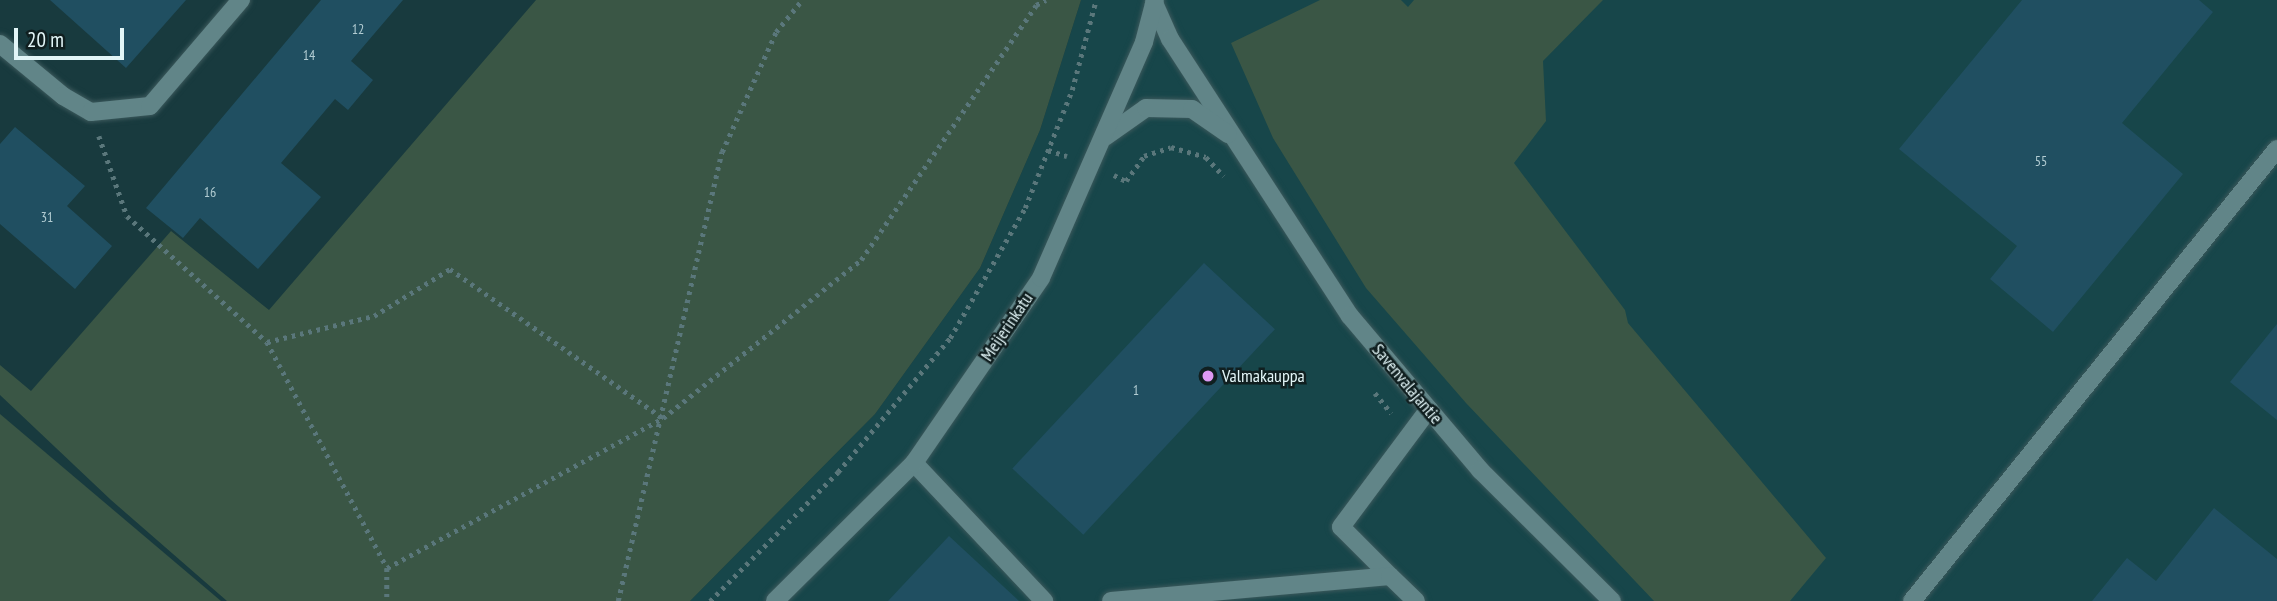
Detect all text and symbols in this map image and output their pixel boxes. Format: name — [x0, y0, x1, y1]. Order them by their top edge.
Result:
scale bar — [18, 14, 128, 58]
house number: 12 — [352, 21, 364, 37]
text: 20 m — [27, 26, 64, 53]
house number: 14 — [303, 47, 315, 63]
house number: 55 — [2035, 153, 2047, 169]
house number: 16 — [204, 184, 216, 200]
house number: 31 — [41, 209, 53, 225]
street label: Meijerinkatu — [976, 289, 1038, 365]
street label: Savenvalajantie — [1367, 339, 1447, 429]
place label: Valmakauppa — [1222, 365, 1305, 387]
marker: Valmakauppa — [1200, 368, 1216, 384]
house number: 1 — [1133, 382, 1139, 398]

